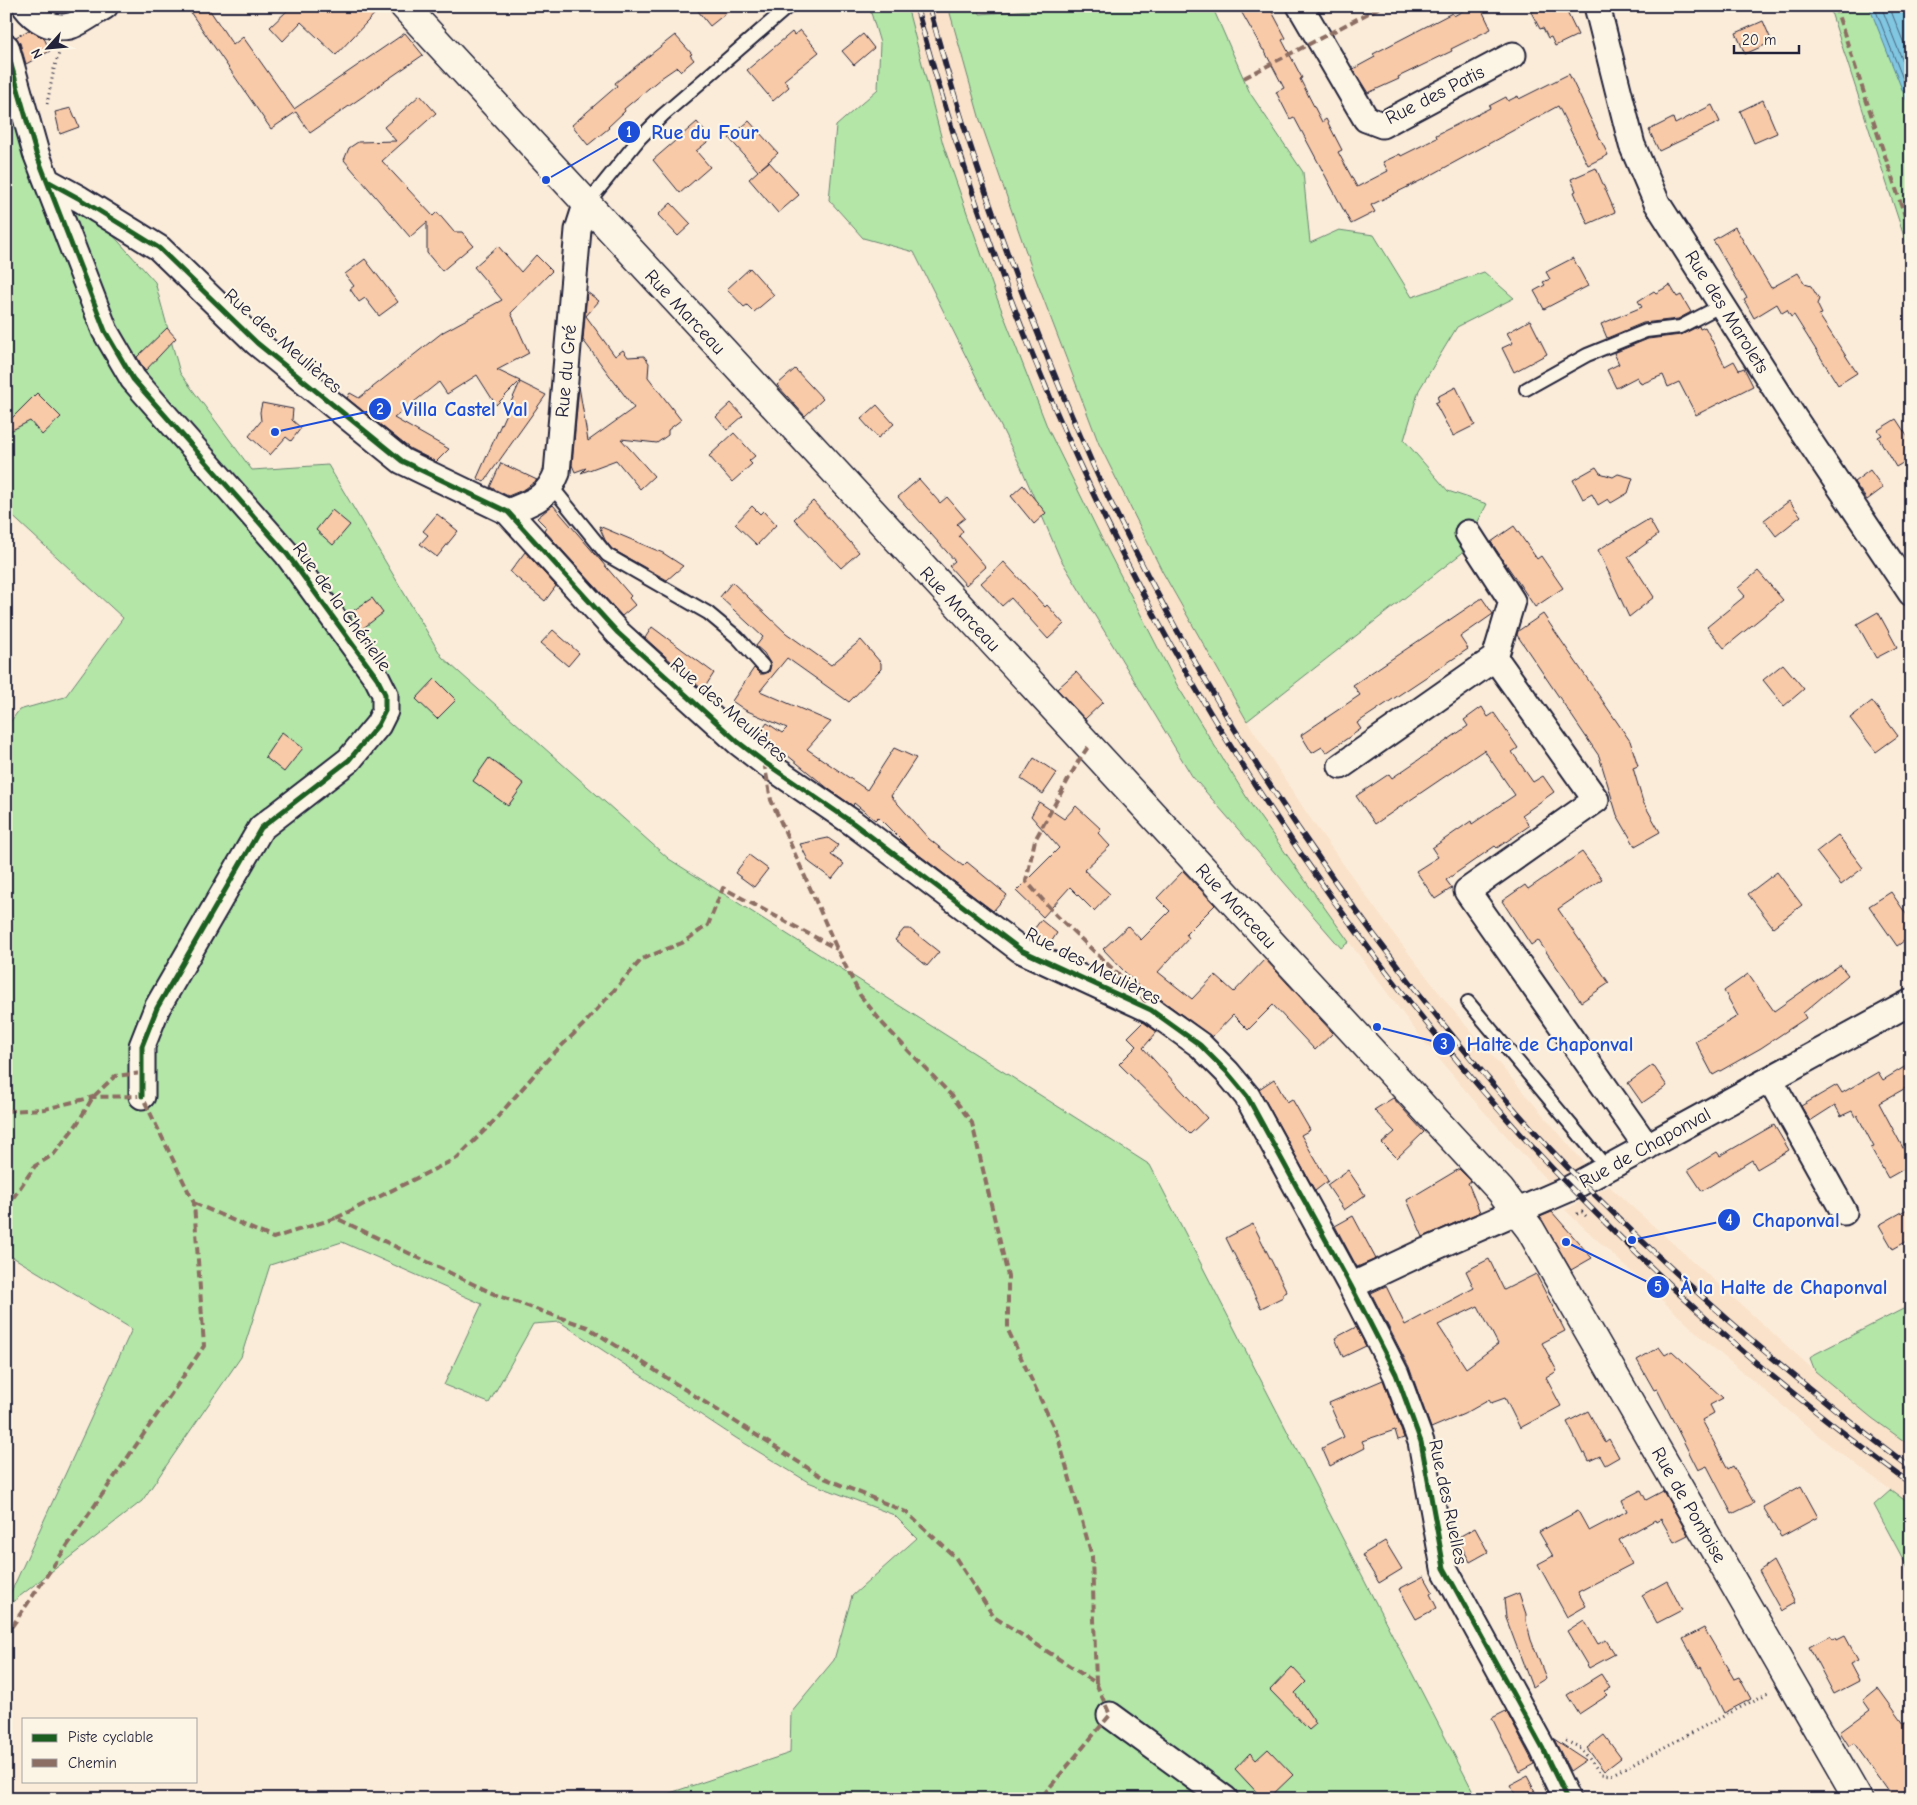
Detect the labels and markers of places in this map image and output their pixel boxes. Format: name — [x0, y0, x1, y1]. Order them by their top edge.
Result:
callout: Rue du Four — [617, 115, 769, 150]
callout: Villa Castel Val — [367, 392, 538, 427]
callout: Halte de Chaponval — [1431, 1026, 1643, 1061]
callout: Chaponval — [1717, 1203, 1849, 1238]
callout: À la Halte de Chaponval — [1645, 1269, 1897, 1304]

